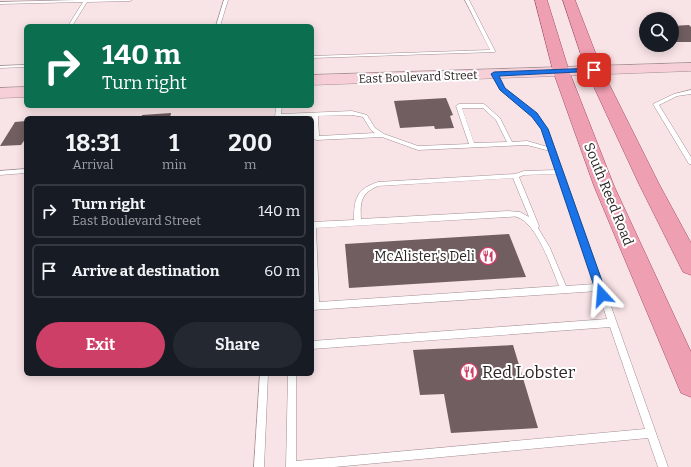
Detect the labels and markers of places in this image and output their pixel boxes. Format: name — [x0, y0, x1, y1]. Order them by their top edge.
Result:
pin — [577, 53, 611, 87]
restaurant icon: McAlister's Deli — [478, 246, 498, 266]
place label: McAlister's Deli — [374, 248, 475, 265]
restaurant icon: Red Lobster — [459, 362, 479, 382]
place label: Red Lobster — [482, 362, 576, 383]

